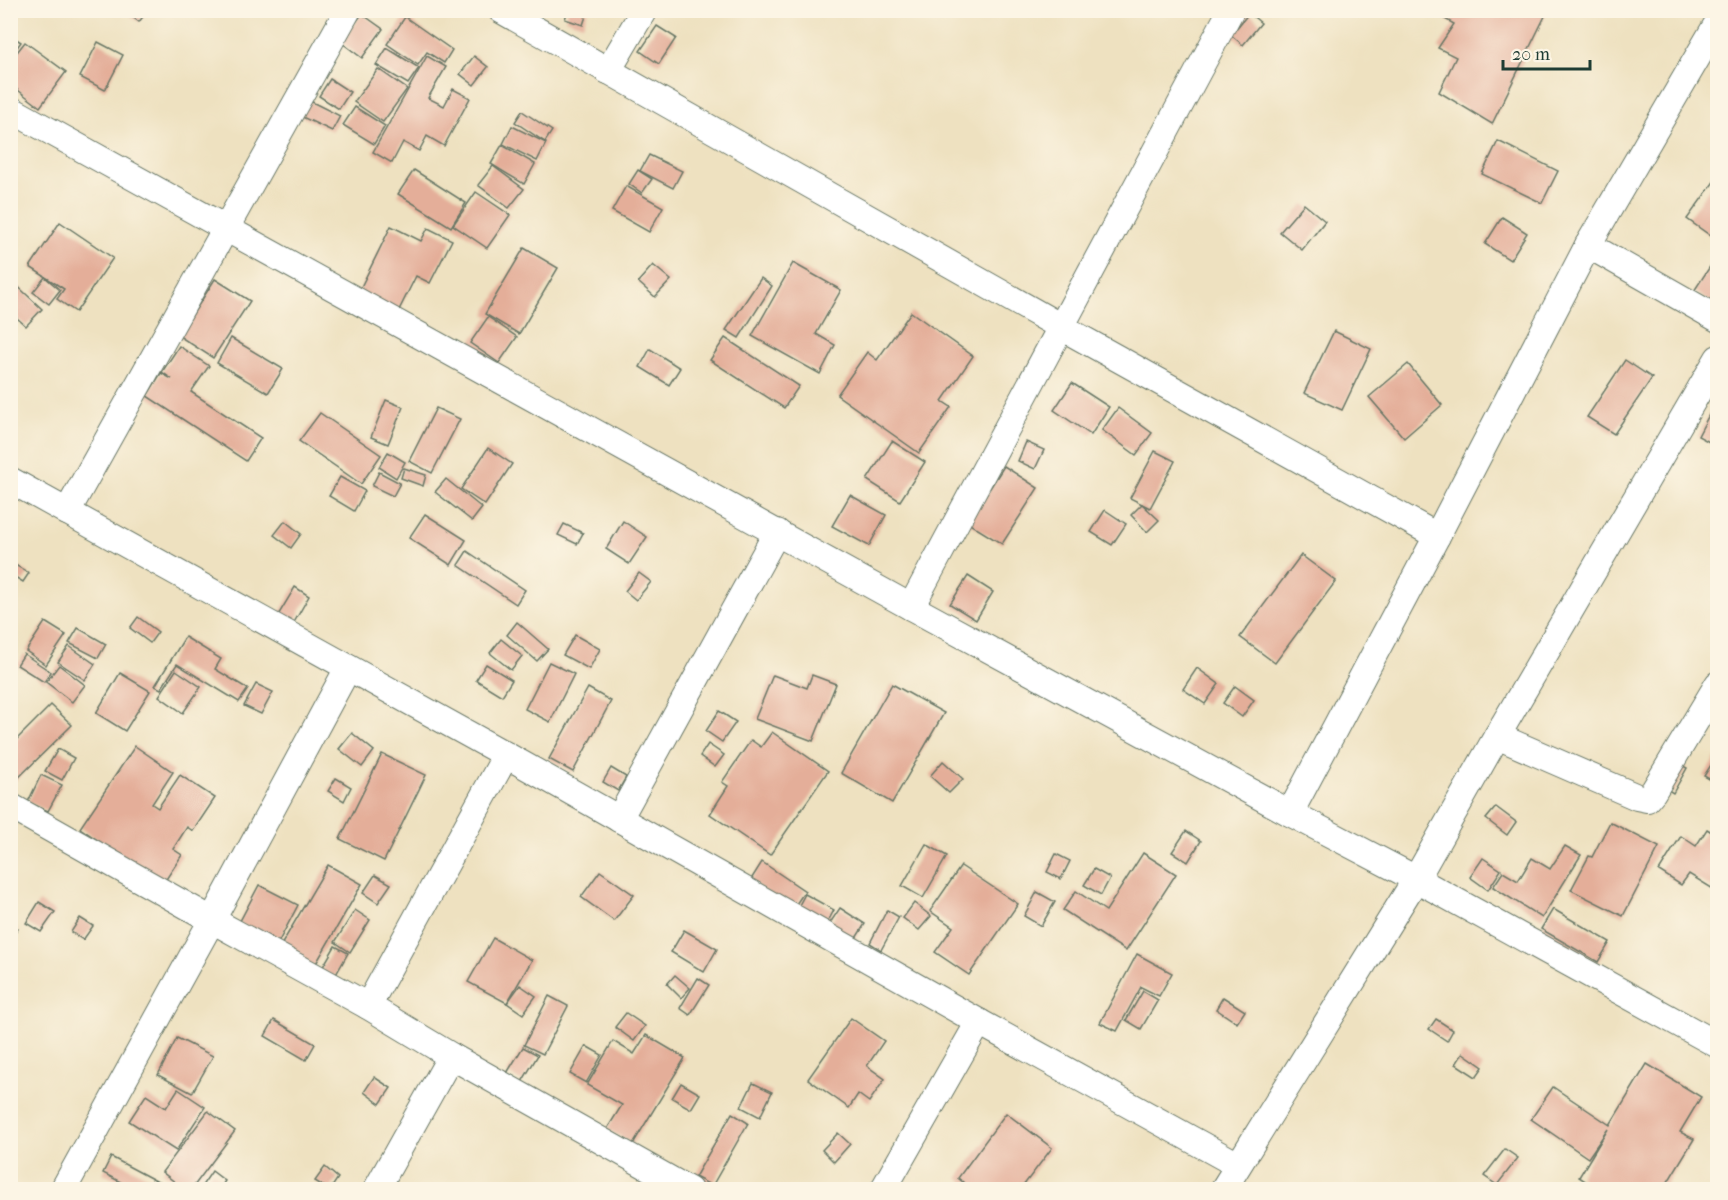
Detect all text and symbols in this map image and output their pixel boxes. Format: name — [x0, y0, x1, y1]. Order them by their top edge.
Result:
scale bar — [1503, 33, 1590, 71]
text: 20 m — [1512, 44, 1550, 65]

